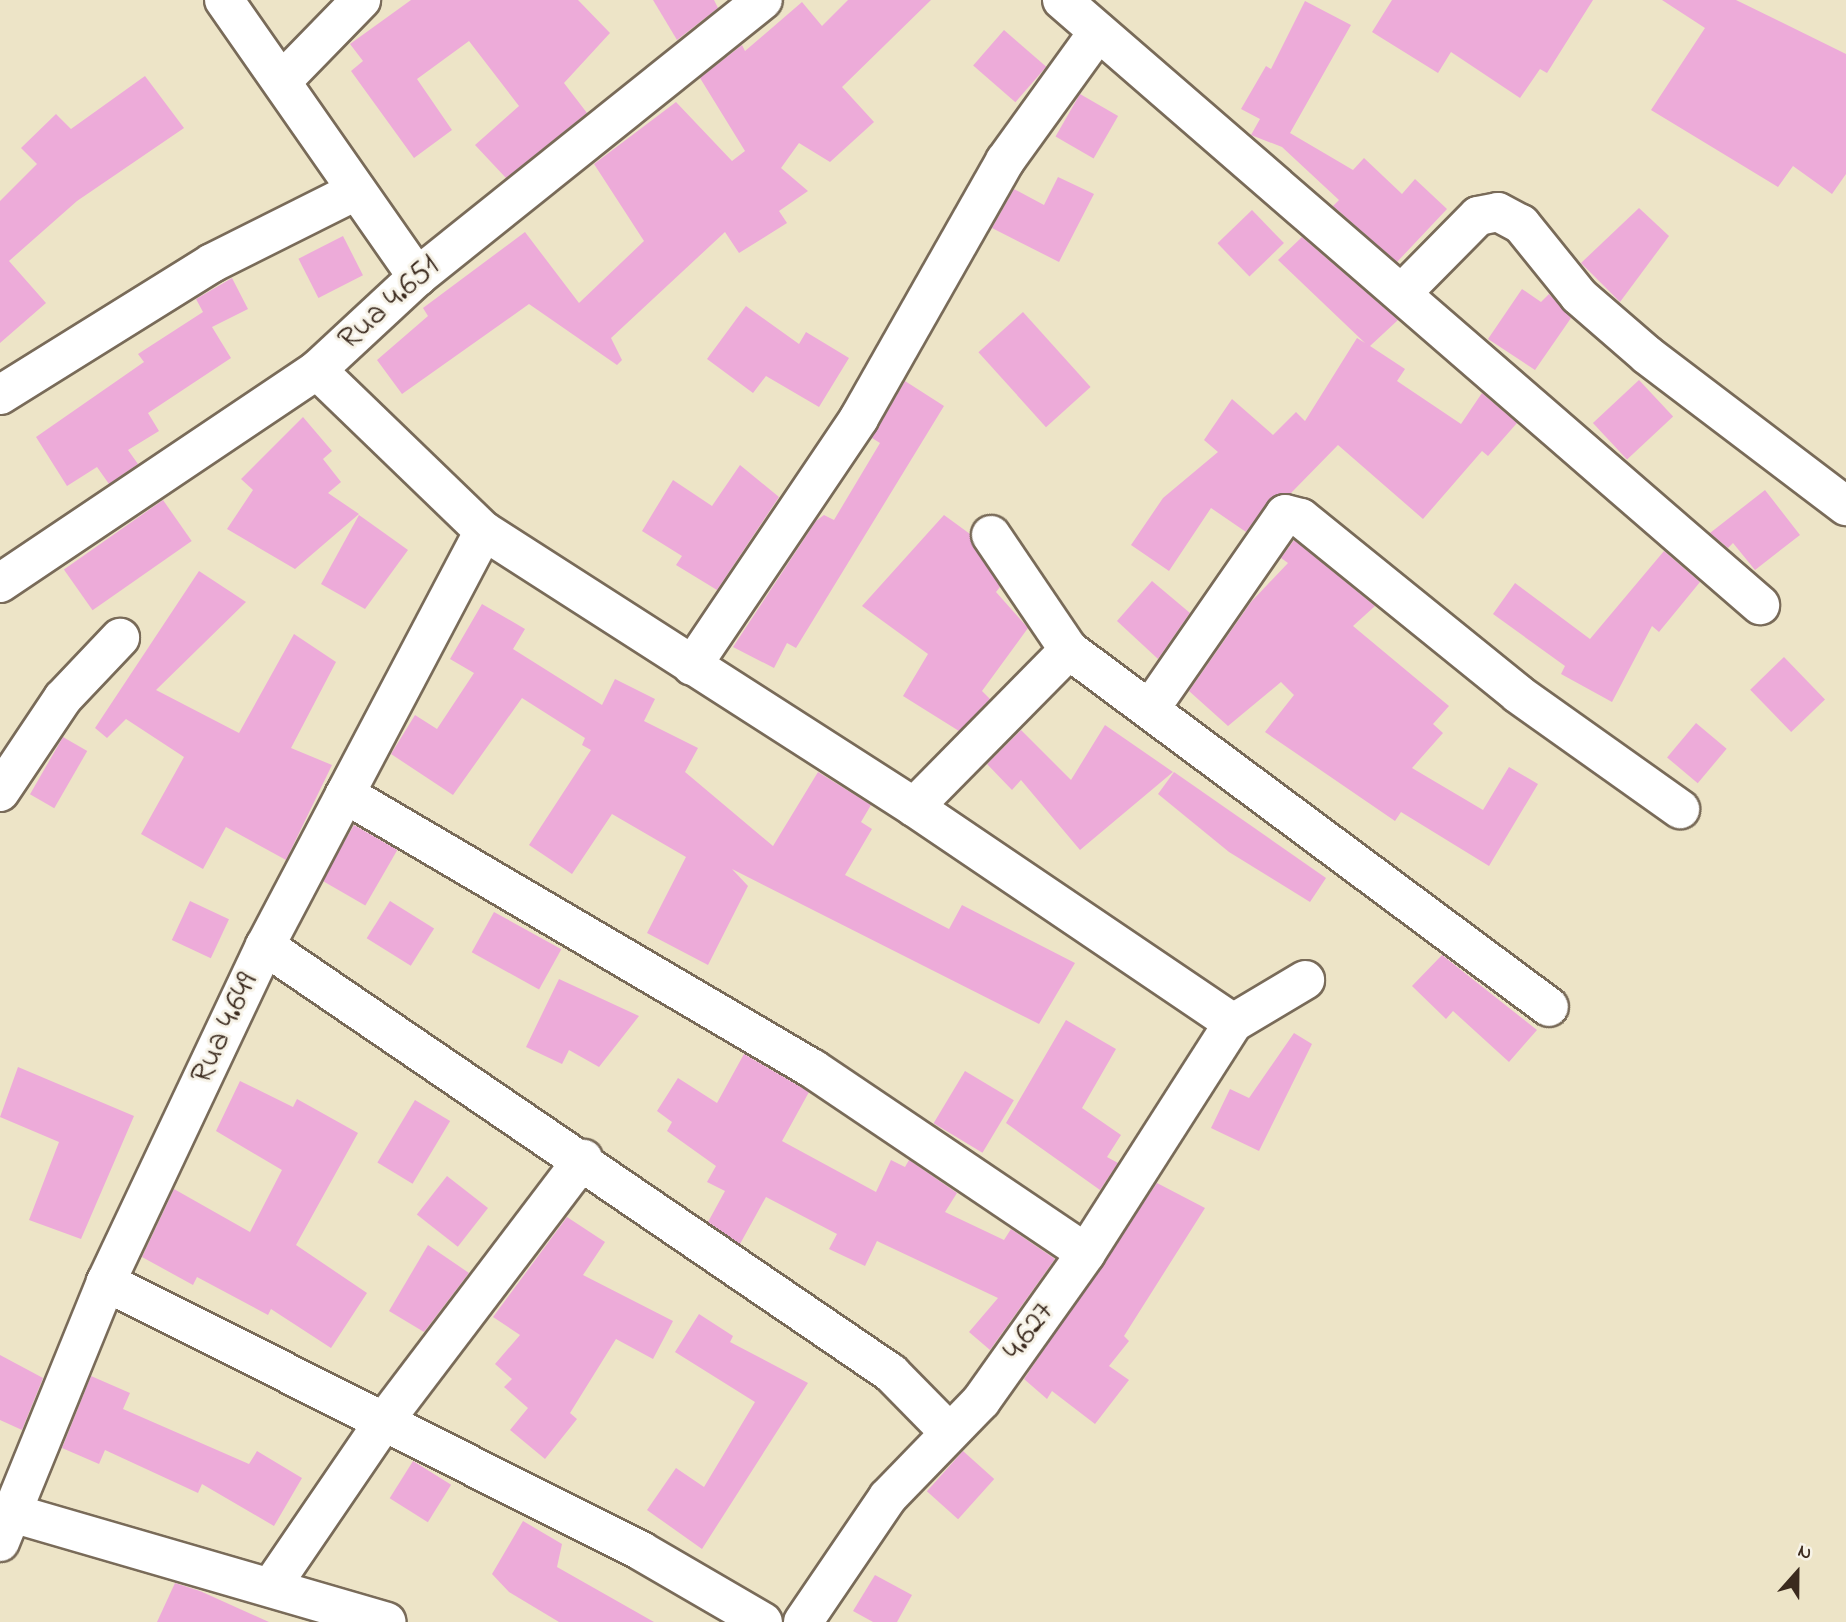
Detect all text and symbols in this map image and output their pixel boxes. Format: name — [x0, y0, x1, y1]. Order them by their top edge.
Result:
street label: Rua 4.651 — [331, 248, 449, 360]
street label: Rua 4.649 — [184, 968, 268, 1090]
street label: 4.627 — [996, 1295, 1064, 1369]
north arrow — [1762, 1538, 1832, 1608]
text: N — [1794, 1538, 1816, 1568]

